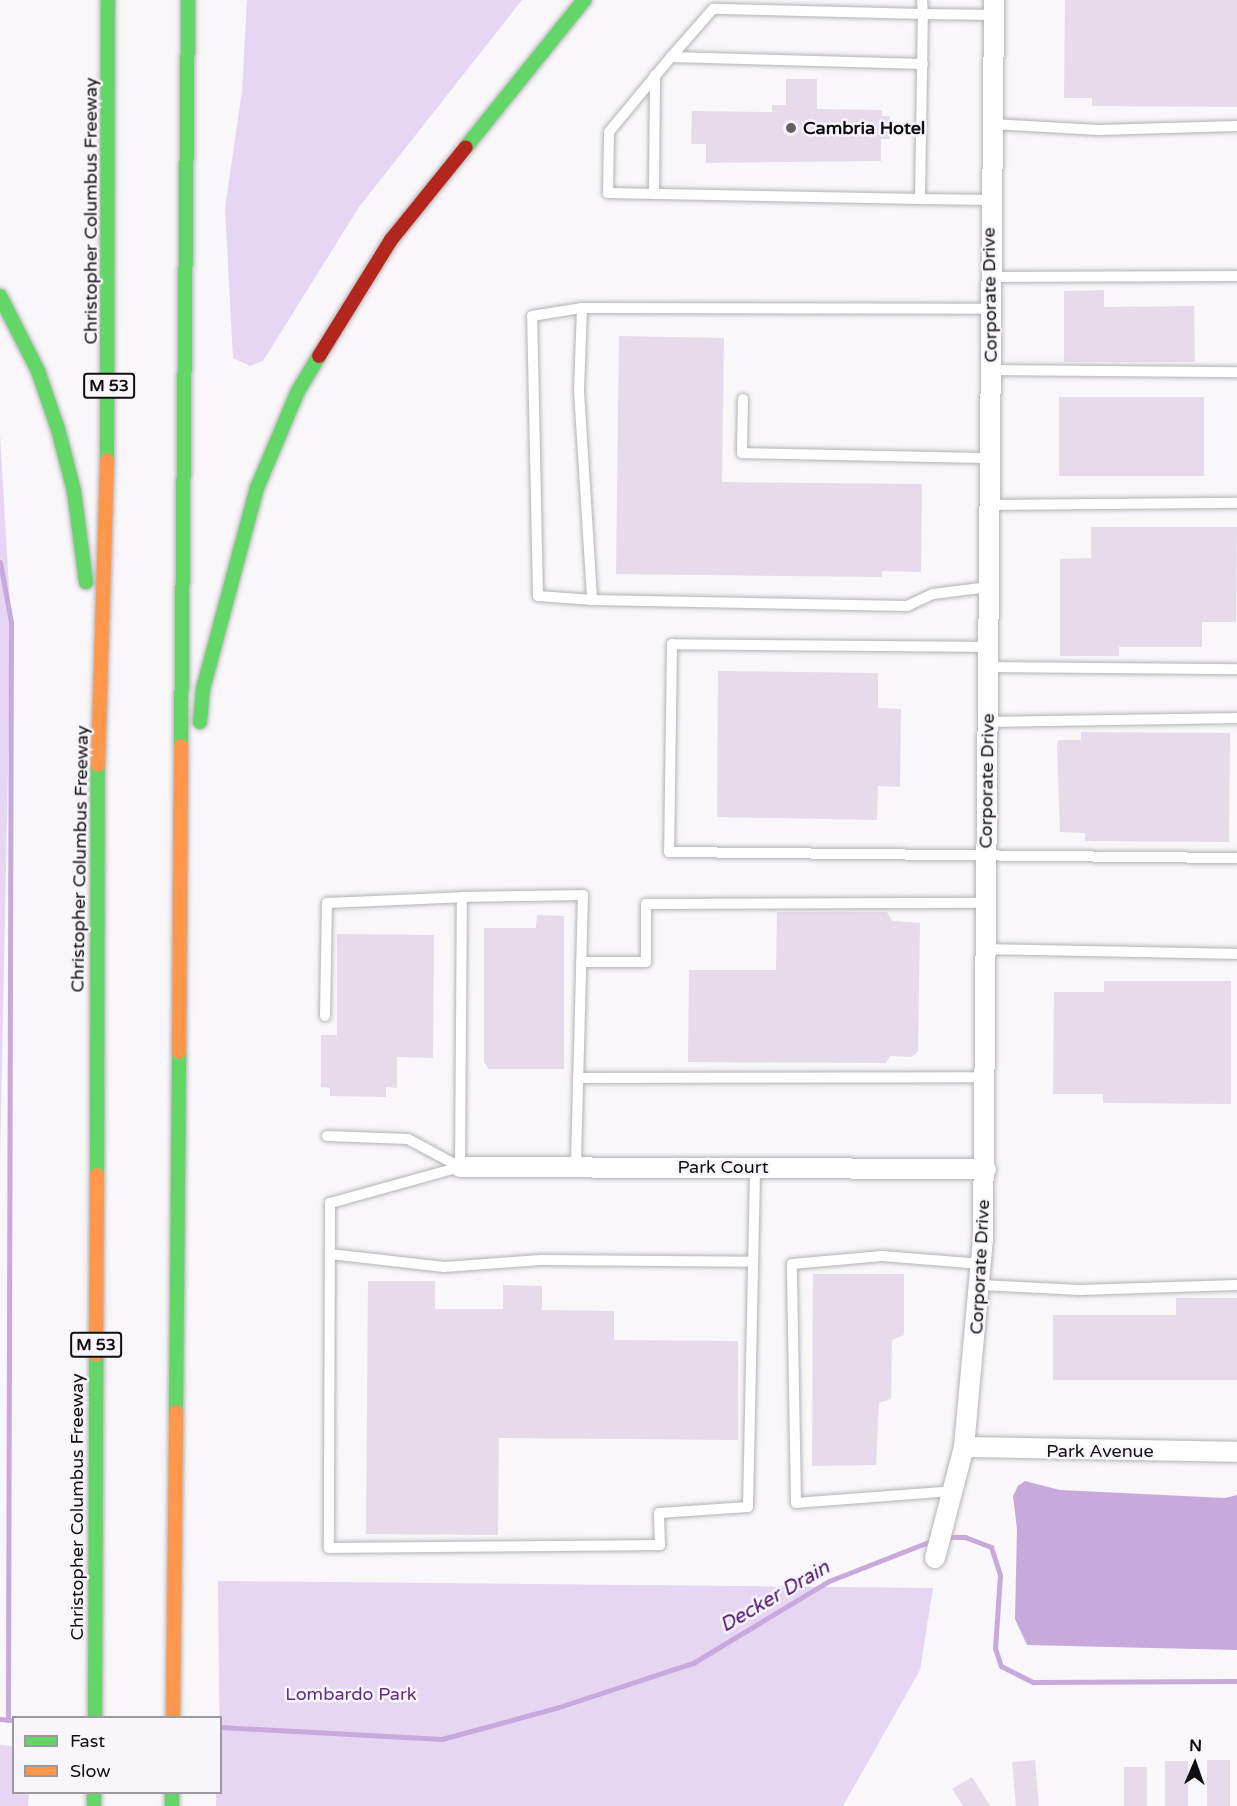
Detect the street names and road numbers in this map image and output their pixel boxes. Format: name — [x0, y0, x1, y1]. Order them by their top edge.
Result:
street label: Christopher Columbus Freeway — [80, 77, 102, 345]
street label: Corporate Drive — [978, 227, 1002, 363]
road number: M 53 — [82, 373, 136, 399]
street label: Corporate Drive — [975, 713, 999, 849]
street label: Christopher Columbus Freeway — [67, 725, 93, 993]
street label: Park Court — [677, 1156, 769, 1178]
street label: Corporate Drive — [966, 1199, 994, 1335]
road number: M 53 — [69, 1332, 123, 1358]
street label: Christopher Columbus Freeway — [66, 1373, 88, 1641]
street label: Park Avenue — [1046, 1440, 1154, 1462]

